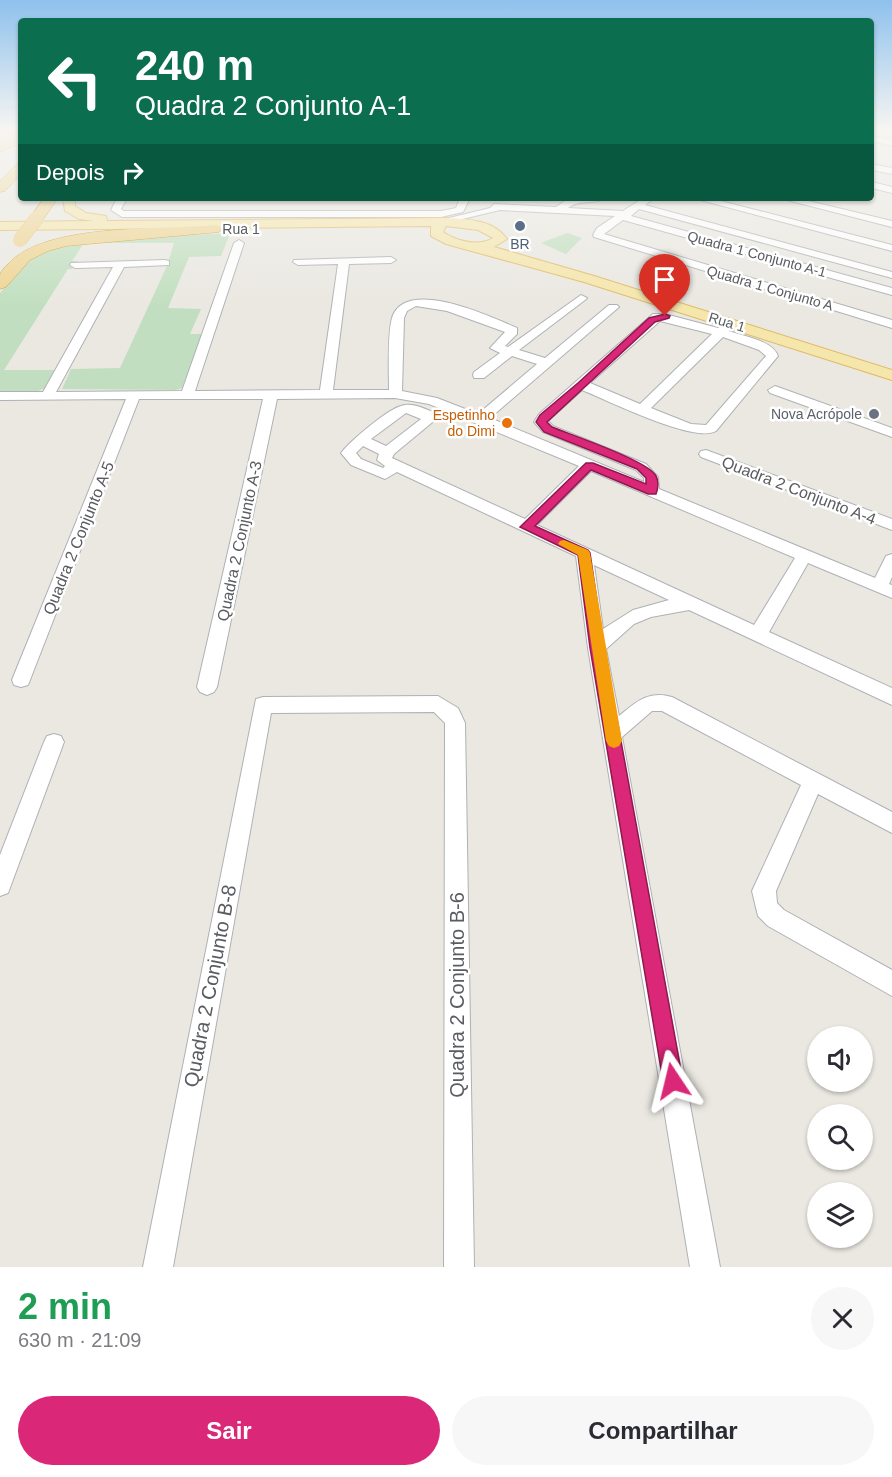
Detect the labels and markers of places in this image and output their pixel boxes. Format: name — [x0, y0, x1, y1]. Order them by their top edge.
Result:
marker: BR — [513, 219, 527, 233]
place label: BR — [510, 236, 530, 252]
pin — [639, 254, 690, 316]
place label: Nova Acrópole — [771, 406, 862, 422]
place label: Espetinho do Dimi — [433, 407, 495, 439]
marker: Nova Acrópole — [867, 407, 881, 421]
marker: Espetinho do Dimi — [500, 416, 514, 430]

